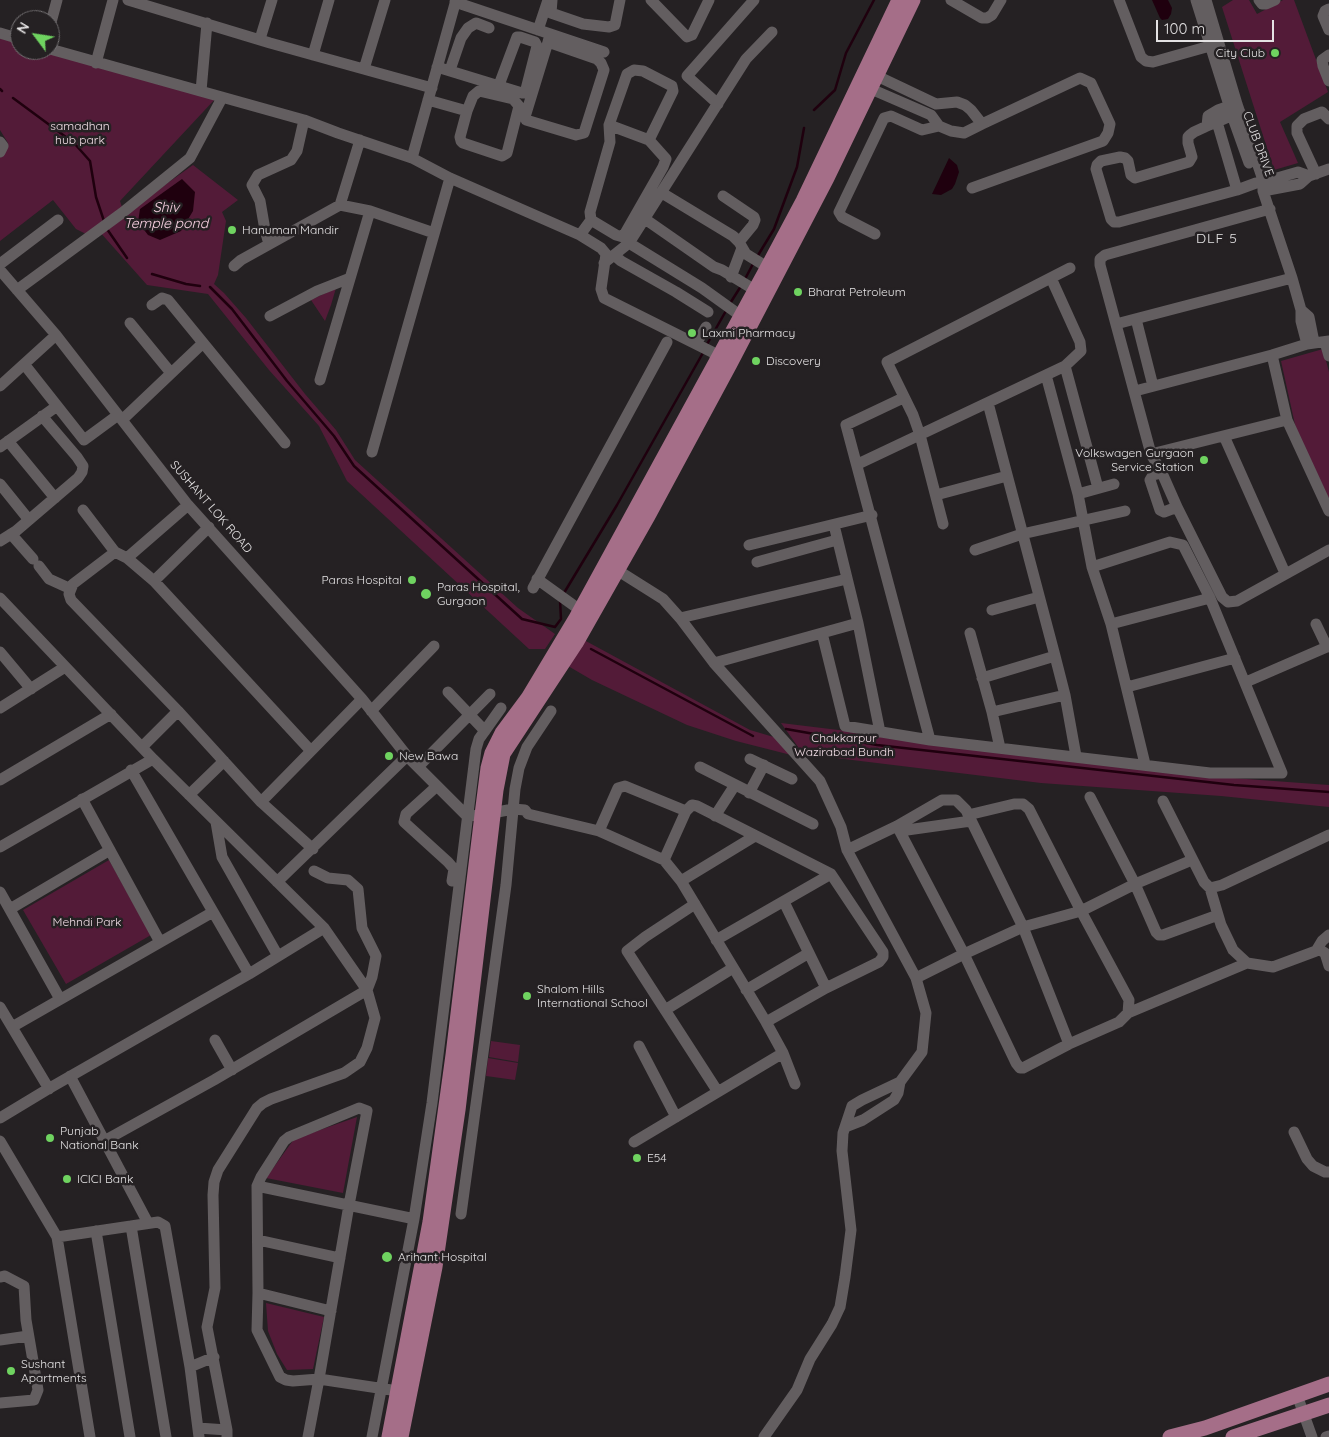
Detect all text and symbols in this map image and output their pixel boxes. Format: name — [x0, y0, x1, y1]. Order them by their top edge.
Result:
north arrow — [10, 10, 60, 60]
scale bar — [1159, 10, 1276, 42]
text: N — [13, 19, 33, 37]
text: 100 m — [1164, 19, 1205, 38]
place label: City Club — [1216, 46, 1265, 60]
marker: City Club — [1269, 47, 1281, 59]
street label: CLUB DRIVE — [1240, 110, 1276, 178]
park label: samadhan hub park — [50, 119, 110, 147]
water label: Shiv Temple pond — [124, 200, 208, 232]
place label: Hanuman Mandir — [242, 223, 339, 237]
marker: Hanuman Mandir — [226, 224, 238, 236]
district label: DLF 5 — [1195, 231, 1239, 247]
place label: Bharat Petroleum — [808, 285, 906, 299]
marker: Bharat Petroleum — [792, 286, 804, 298]
place label: Laxmi Pharmacy — [702, 326, 795, 340]
marker: Laxmi Pharmacy — [686, 327, 698, 339]
place label: Discovery — [766, 354, 821, 368]
marker: Discovery — [750, 355, 762, 367]
place label: Volkswagen Gurgaon Service Station — [1075, 446, 1194, 474]
marker: Volkswagen Gurgaon Service Station — [1198, 454, 1210, 466]
street label: SUSHANT LOK ROAD — [167, 458, 255, 556]
place label: Paras Hospital — [322, 573, 402, 587]
marker: Paras Hospital — [406, 574, 418, 586]
place label: Paras Hospital, Gurgaon — [437, 580, 520, 608]
marker: Paras Hospital, Gurgaon — [419, 587, 433, 601]
park label: Chakkarpur Wazirabad Bundh — [794, 731, 894, 759]
place label: New Bawa — [399, 749, 458, 763]
marker: New Bawa — [383, 750, 395, 762]
park label: Mehndi Park — [53, 915, 121, 929]
place label: Shalom Hills International School — [537, 982, 648, 1010]
marker: Shalom Hills International School — [521, 990, 533, 1002]
place label: Punjab National Bank — [60, 1124, 139, 1152]
marker: Punjab National Bank — [44, 1132, 56, 1144]
place label: E54 — [647, 1151, 667, 1165]
marker: E54 — [631, 1152, 643, 1164]
place label: ICICI Bank — [77, 1172, 133, 1186]
marker: ICICI Bank — [61, 1173, 73, 1185]
marker: Arihant Hospital — [380, 1250, 394, 1264]
place label: Arihant Hospital — [398, 1250, 487, 1264]
place label: Sushant Apartments — [21, 1357, 87, 1385]
marker: Sushant Apartments — [5, 1365, 17, 1377]

